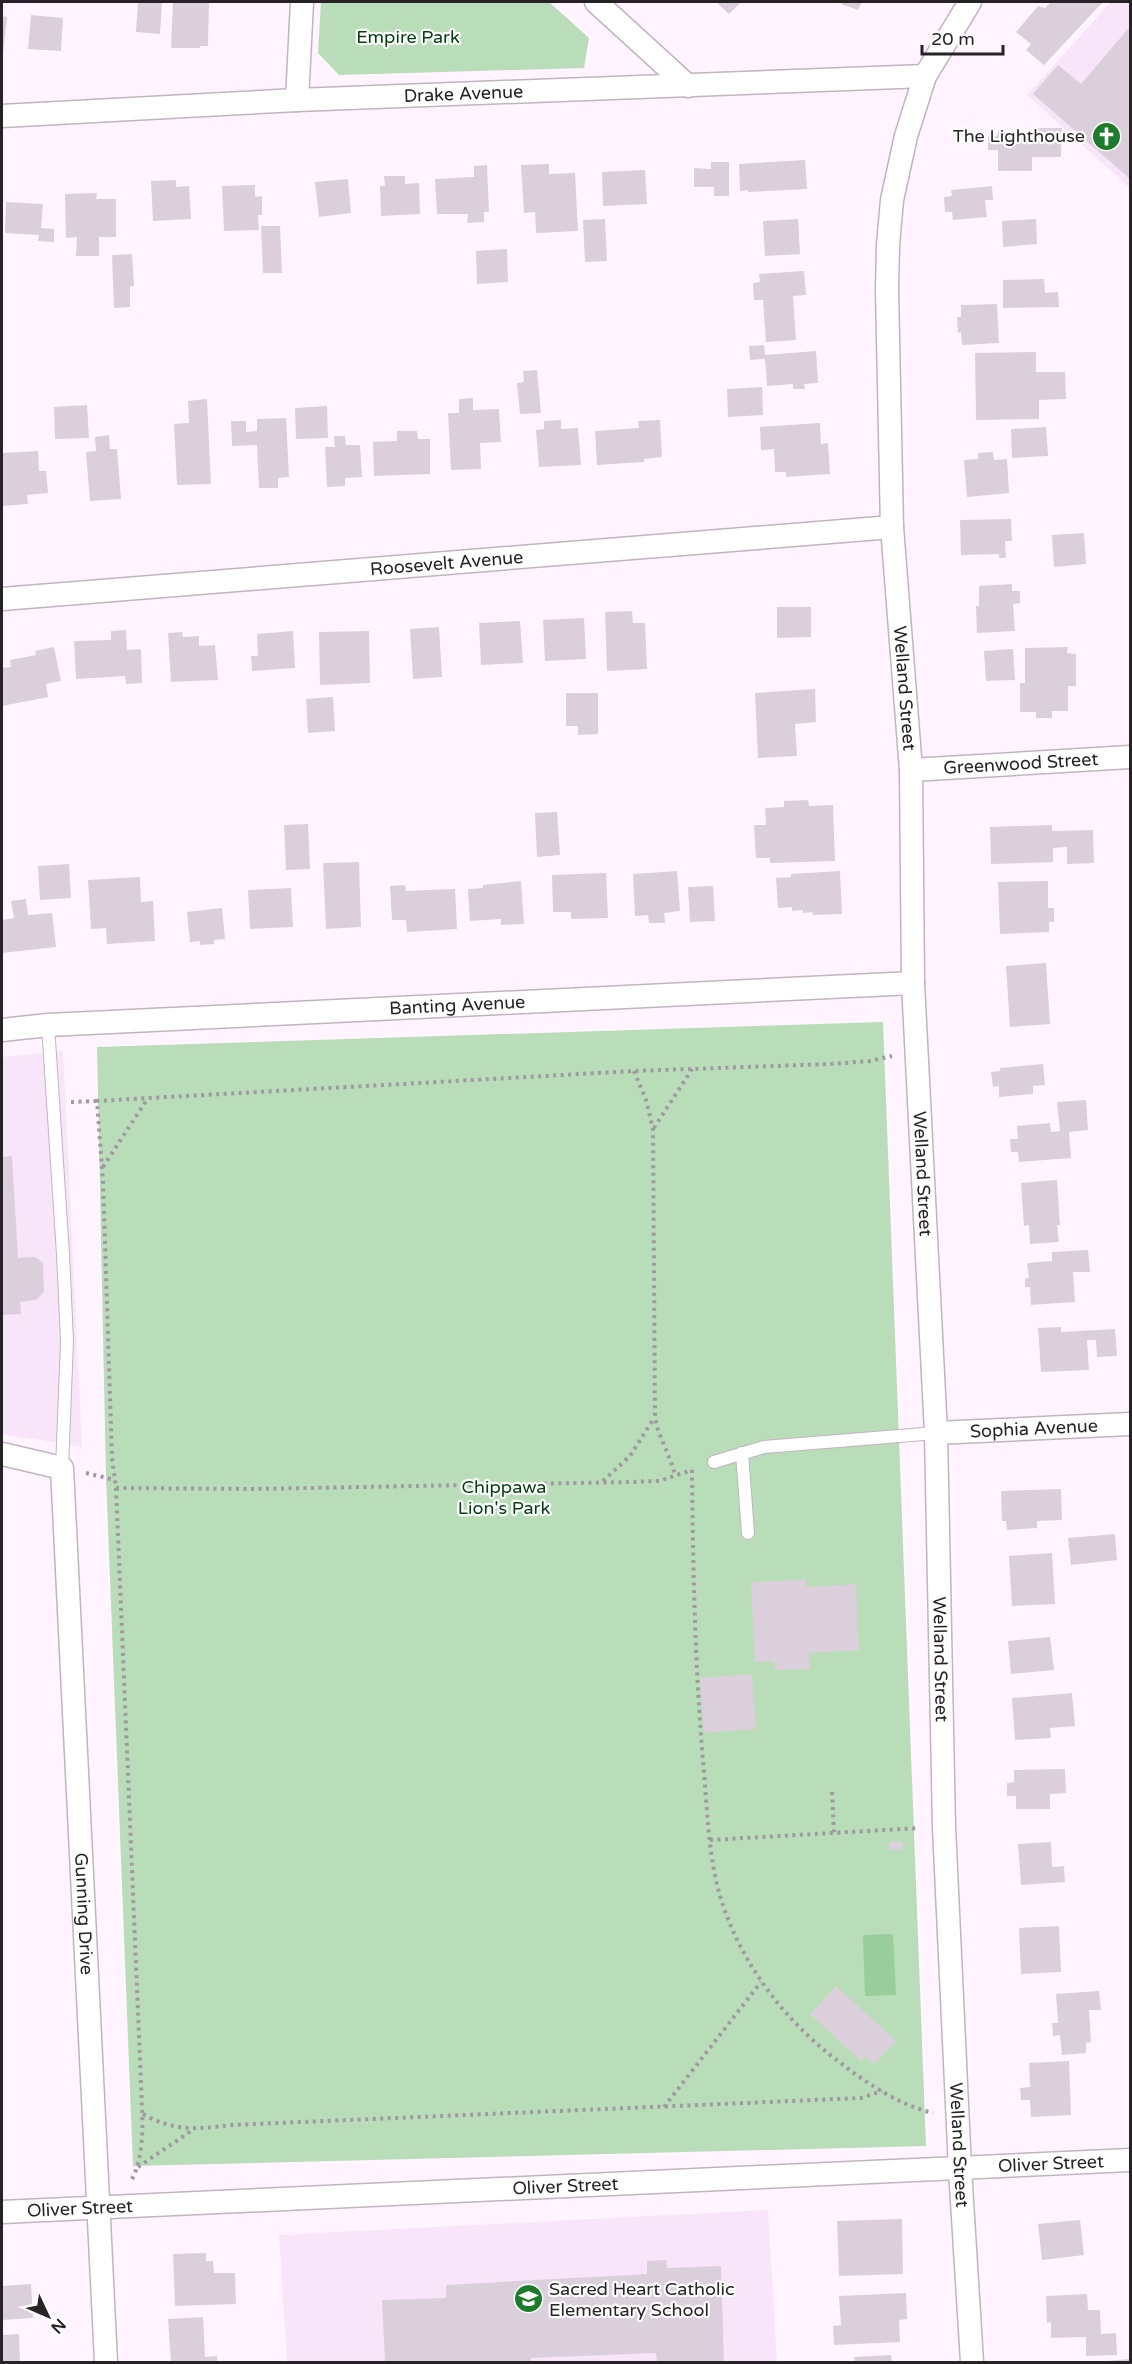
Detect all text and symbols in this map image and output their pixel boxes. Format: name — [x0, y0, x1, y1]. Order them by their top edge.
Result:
scale bar — [922, 18, 1003, 56]
park label: Empire Park — [356, 26, 460, 48]
text: 20 m — [931, 28, 975, 50]
street label: Drake Avenue — [403, 80, 524, 107]
church icon: The Lighthouse — [1090, 120, 1122, 152]
place label: The Lighthouse — [953, 125, 1085, 147]
street label: Roosevelt Avenue — [369, 546, 524, 580]
street label: Welland Street — [889, 625, 920, 752]
street label: Greenwood Street — [943, 748, 1099, 779]
street label: Banting Avenue — [389, 991, 526, 1019]
street label: Welland Street — [909, 1111, 937, 1237]
street label: Sophia Avenue — [969, 1415, 1098, 1442]
park label: Chippawa Lion's Park — [458, 1476, 550, 1519]
street label: Welland Street — [928, 1596, 953, 1722]
street label: Gunning Drive — [70, 1852, 98, 1976]
street label: Welland Street — [945, 2082, 973, 2208]
street label: Oliver Street — [997, 2150, 1105, 2177]
street label: Oliver Street — [512, 2173, 619, 2199]
street label: Oliver Street — [26, 2195, 134, 2222]
place label: Sacred Heart Catholic Elementary School — [549, 2278, 735, 2321]
school or university icon: Sacred Heart Catholic Elementary School — [512, 2283, 544, 2315]
north arrow — [18, 2286, 78, 2346]
text: N — [46, 2314, 70, 2337]

